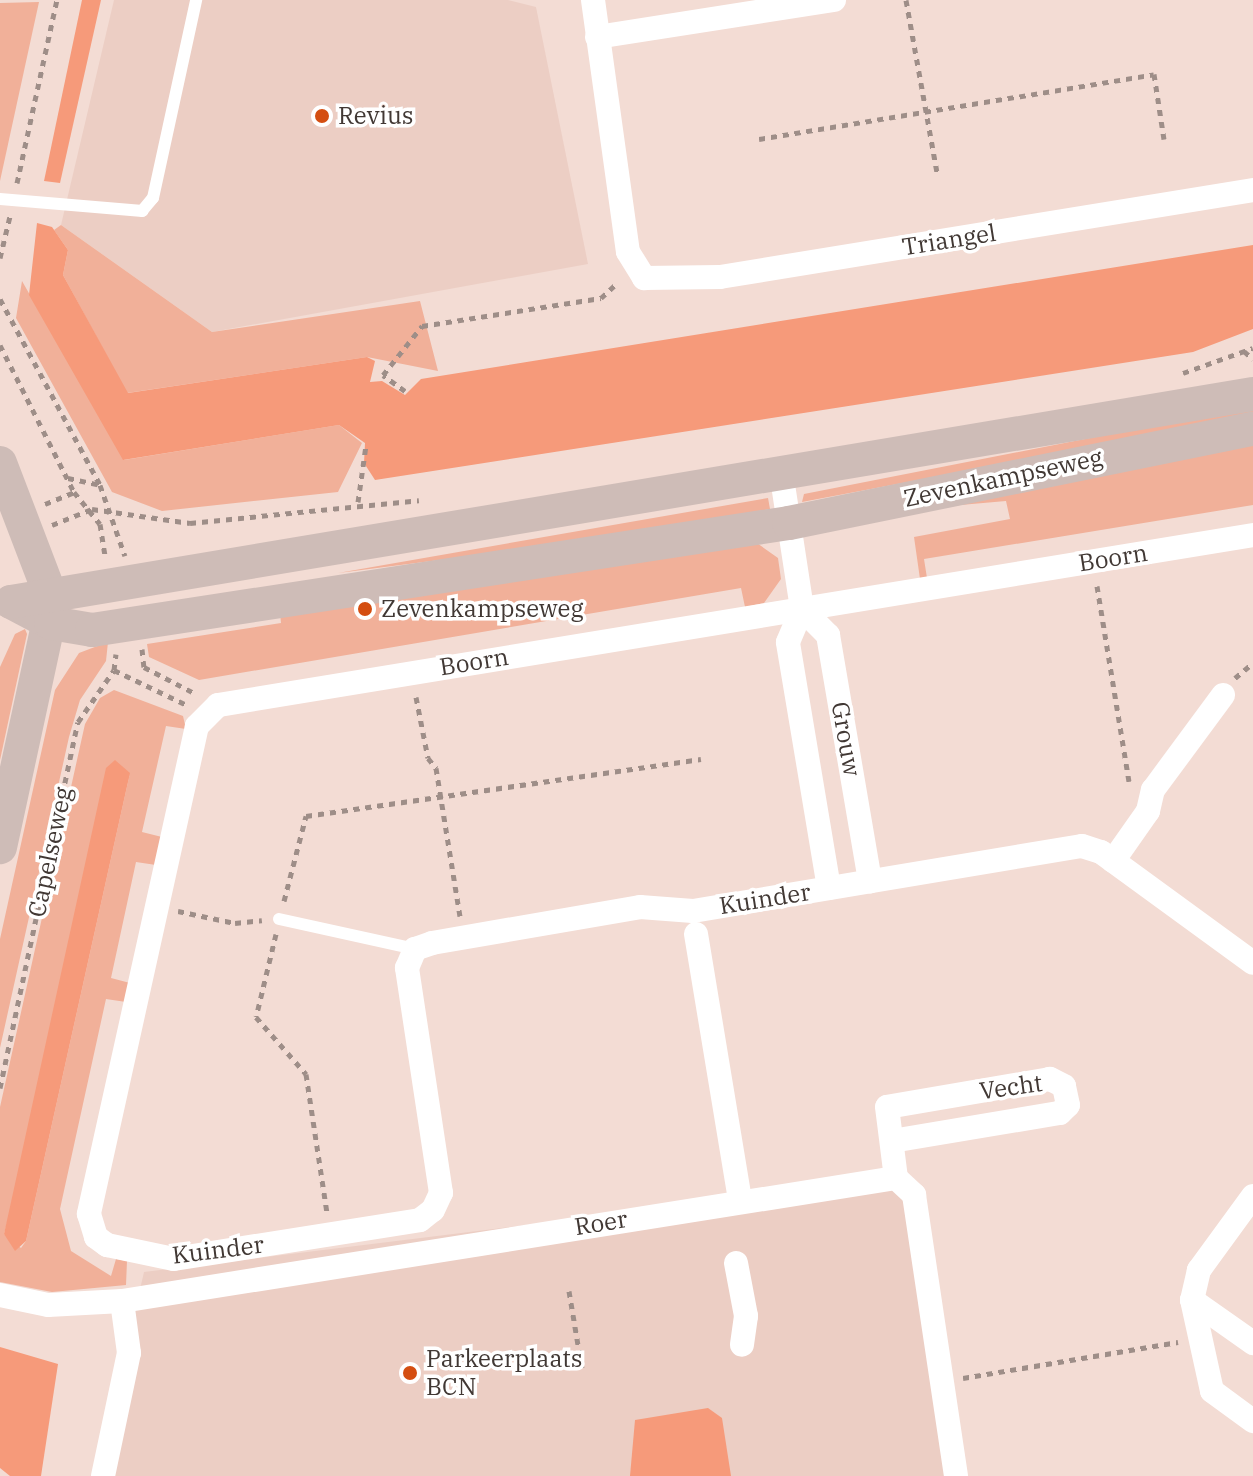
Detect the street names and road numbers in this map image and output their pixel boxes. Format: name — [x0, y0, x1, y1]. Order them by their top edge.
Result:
street label: Triangel — [900, 218, 998, 262]
street label: Zevenkampseweg — [901, 443, 1105, 513]
street label: Boorn — [1076, 538, 1150, 578]
street label: Boorn — [437, 642, 511, 682]
street label: Grouw — [825, 700, 867, 778]
street label: Capelseweg — [22, 784, 78, 920]
street label: Kuinder — [717, 878, 813, 920]
street label: Vecht — [978, 1068, 1044, 1106]
street label: Roer — [573, 1205, 629, 1241]
street label: Kuinder — [170, 1230, 266, 1270]

